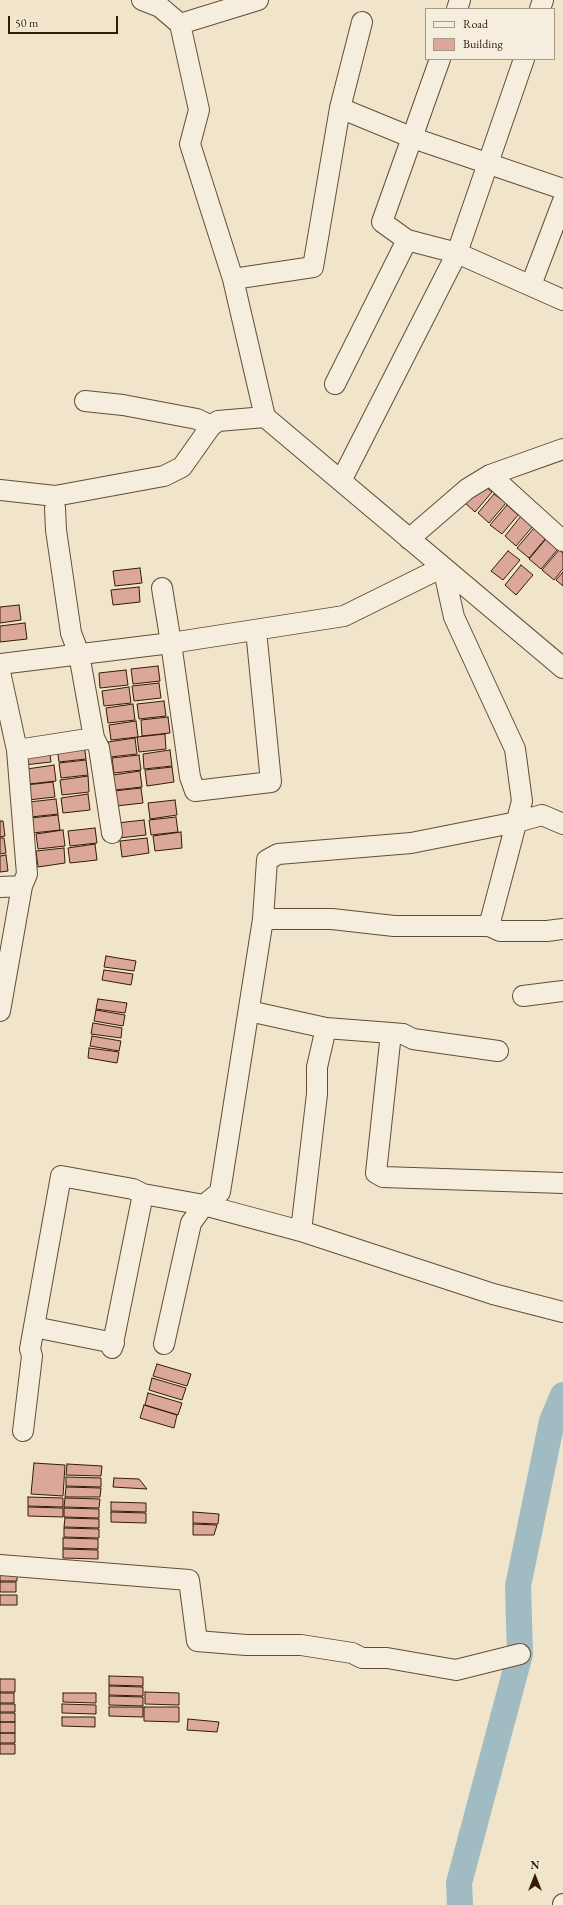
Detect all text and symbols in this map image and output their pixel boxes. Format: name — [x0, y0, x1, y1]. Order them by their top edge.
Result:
scale bar — [10, 8, 120, 34]
legend — [425, 8, 555, 60]
text: 50 m — [15, 15, 38, 31]
text: Road — [463, 16, 488, 32]
text: Building — [463, 36, 503, 52]
north arrow — [515, 1857, 555, 1897]
text: N — [531, 1858, 539, 1872]

